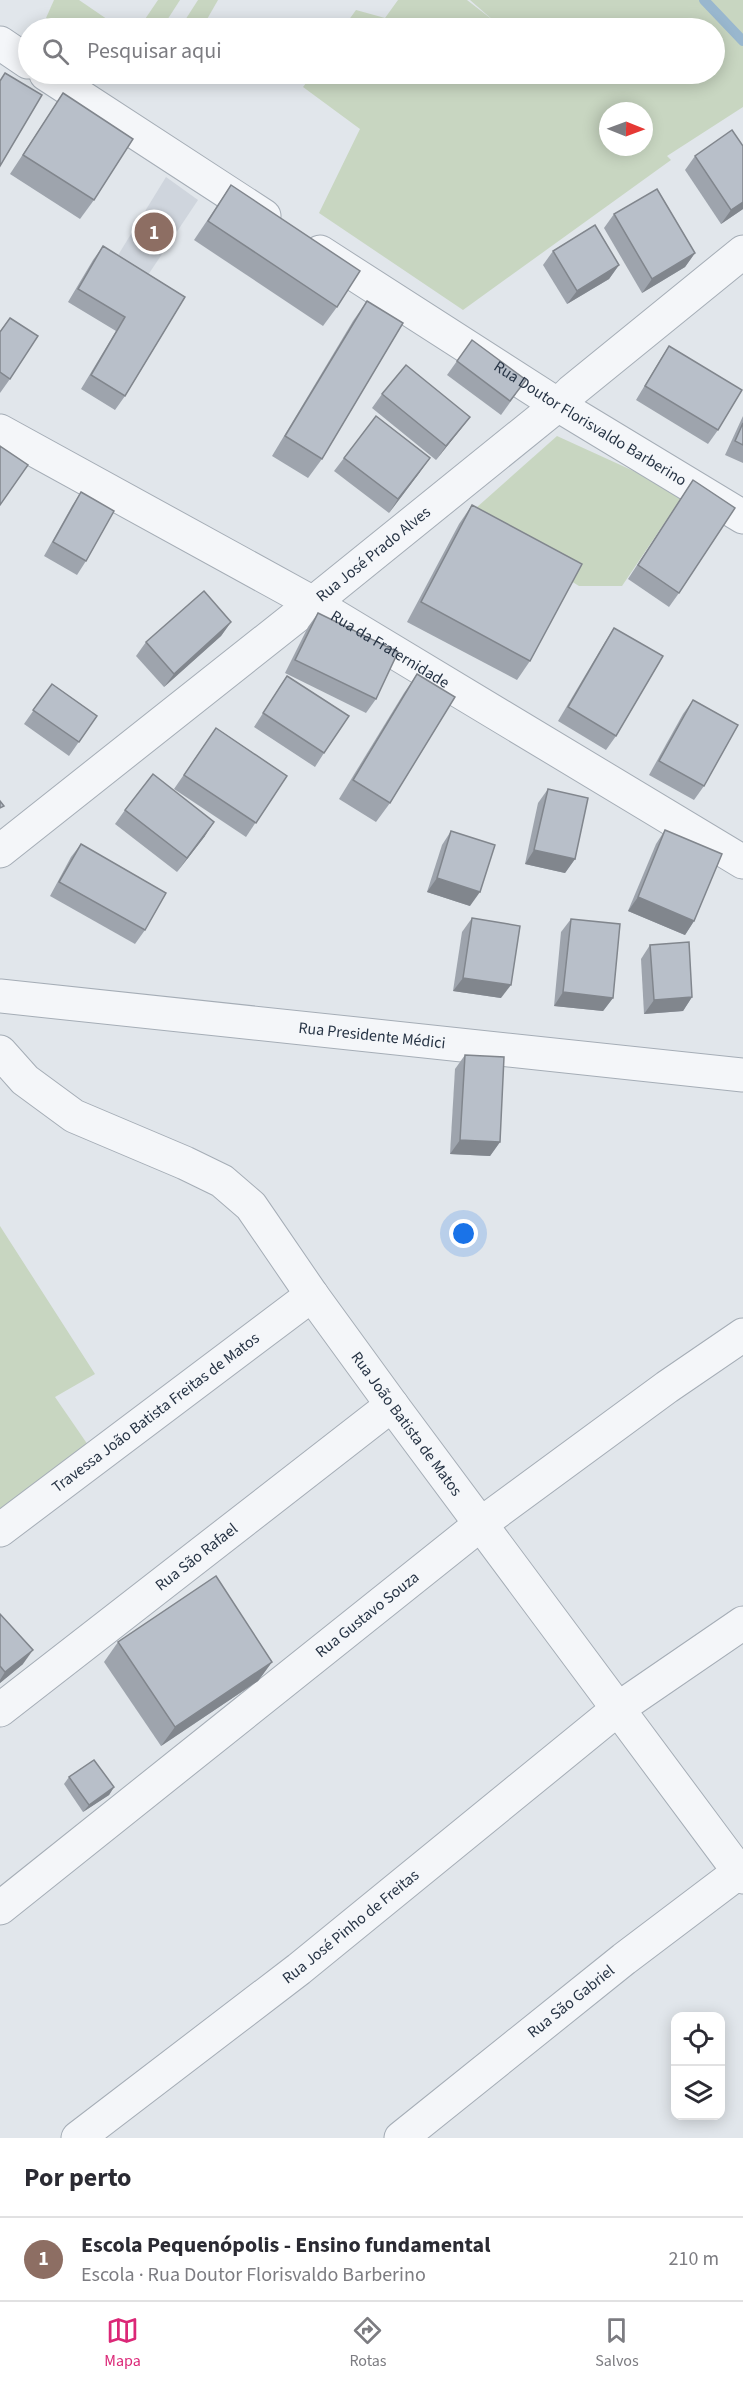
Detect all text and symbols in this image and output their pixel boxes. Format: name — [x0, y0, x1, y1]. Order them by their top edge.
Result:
search box — [18, 18, 725, 84]
icon: search — [39, 35, 72, 68]
text: Pesquisar aqui — [87, 35, 222, 67]
north arrow — [599, 102, 653, 156]
pin: 1 — [134, 210, 174, 254]
street label: Rua Doutor Florisvaldo Barberino — [490, 356, 691, 491]
street label: Rua José Prado Alves — [312, 501, 435, 607]
street label: Rua da Fraternidade — [326, 605, 454, 694]
street label: Rua Presidente Médici — [297, 1017, 447, 1054]
your location — [449, 1219, 478, 1248]
street label: Travessa João Batista Freitas de Matos — [47, 1327, 264, 1498]
street label: Rua João Batista de Matos — [346, 1347, 467, 1501]
street label: Rua São Rafael — [151, 1518, 242, 1596]
street label: Rua Gustavo Souza — [311, 1566, 424, 1663]
street label: Rua José Pinho de Freitas — [278, 1864, 424, 1989]
street label: Rua São Gabriel — [523, 1960, 619, 2043]
map controls — [671, 2012, 725, 2120]
button: locate — [671, 2012, 725, 2066]
button: layers — [671, 2066, 725, 2120]
text: Por perto — [24, 2159, 132, 2196]
text: Escola Pequenópolis - Ensino fundamental — [81, 2229, 491, 2261]
text: 1 — [38, 2245, 49, 2273]
text: 210 m — [669, 2245, 719, 2273]
text: Escola · Rua Doutor Florisvaldo Barberino — [81, 2261, 426, 2289]
tab: Mapa — [104, 2314, 141, 2372]
tab: Rotas — [349, 2314, 387, 2372]
tab: Salvos — [595, 2314, 639, 2372]

